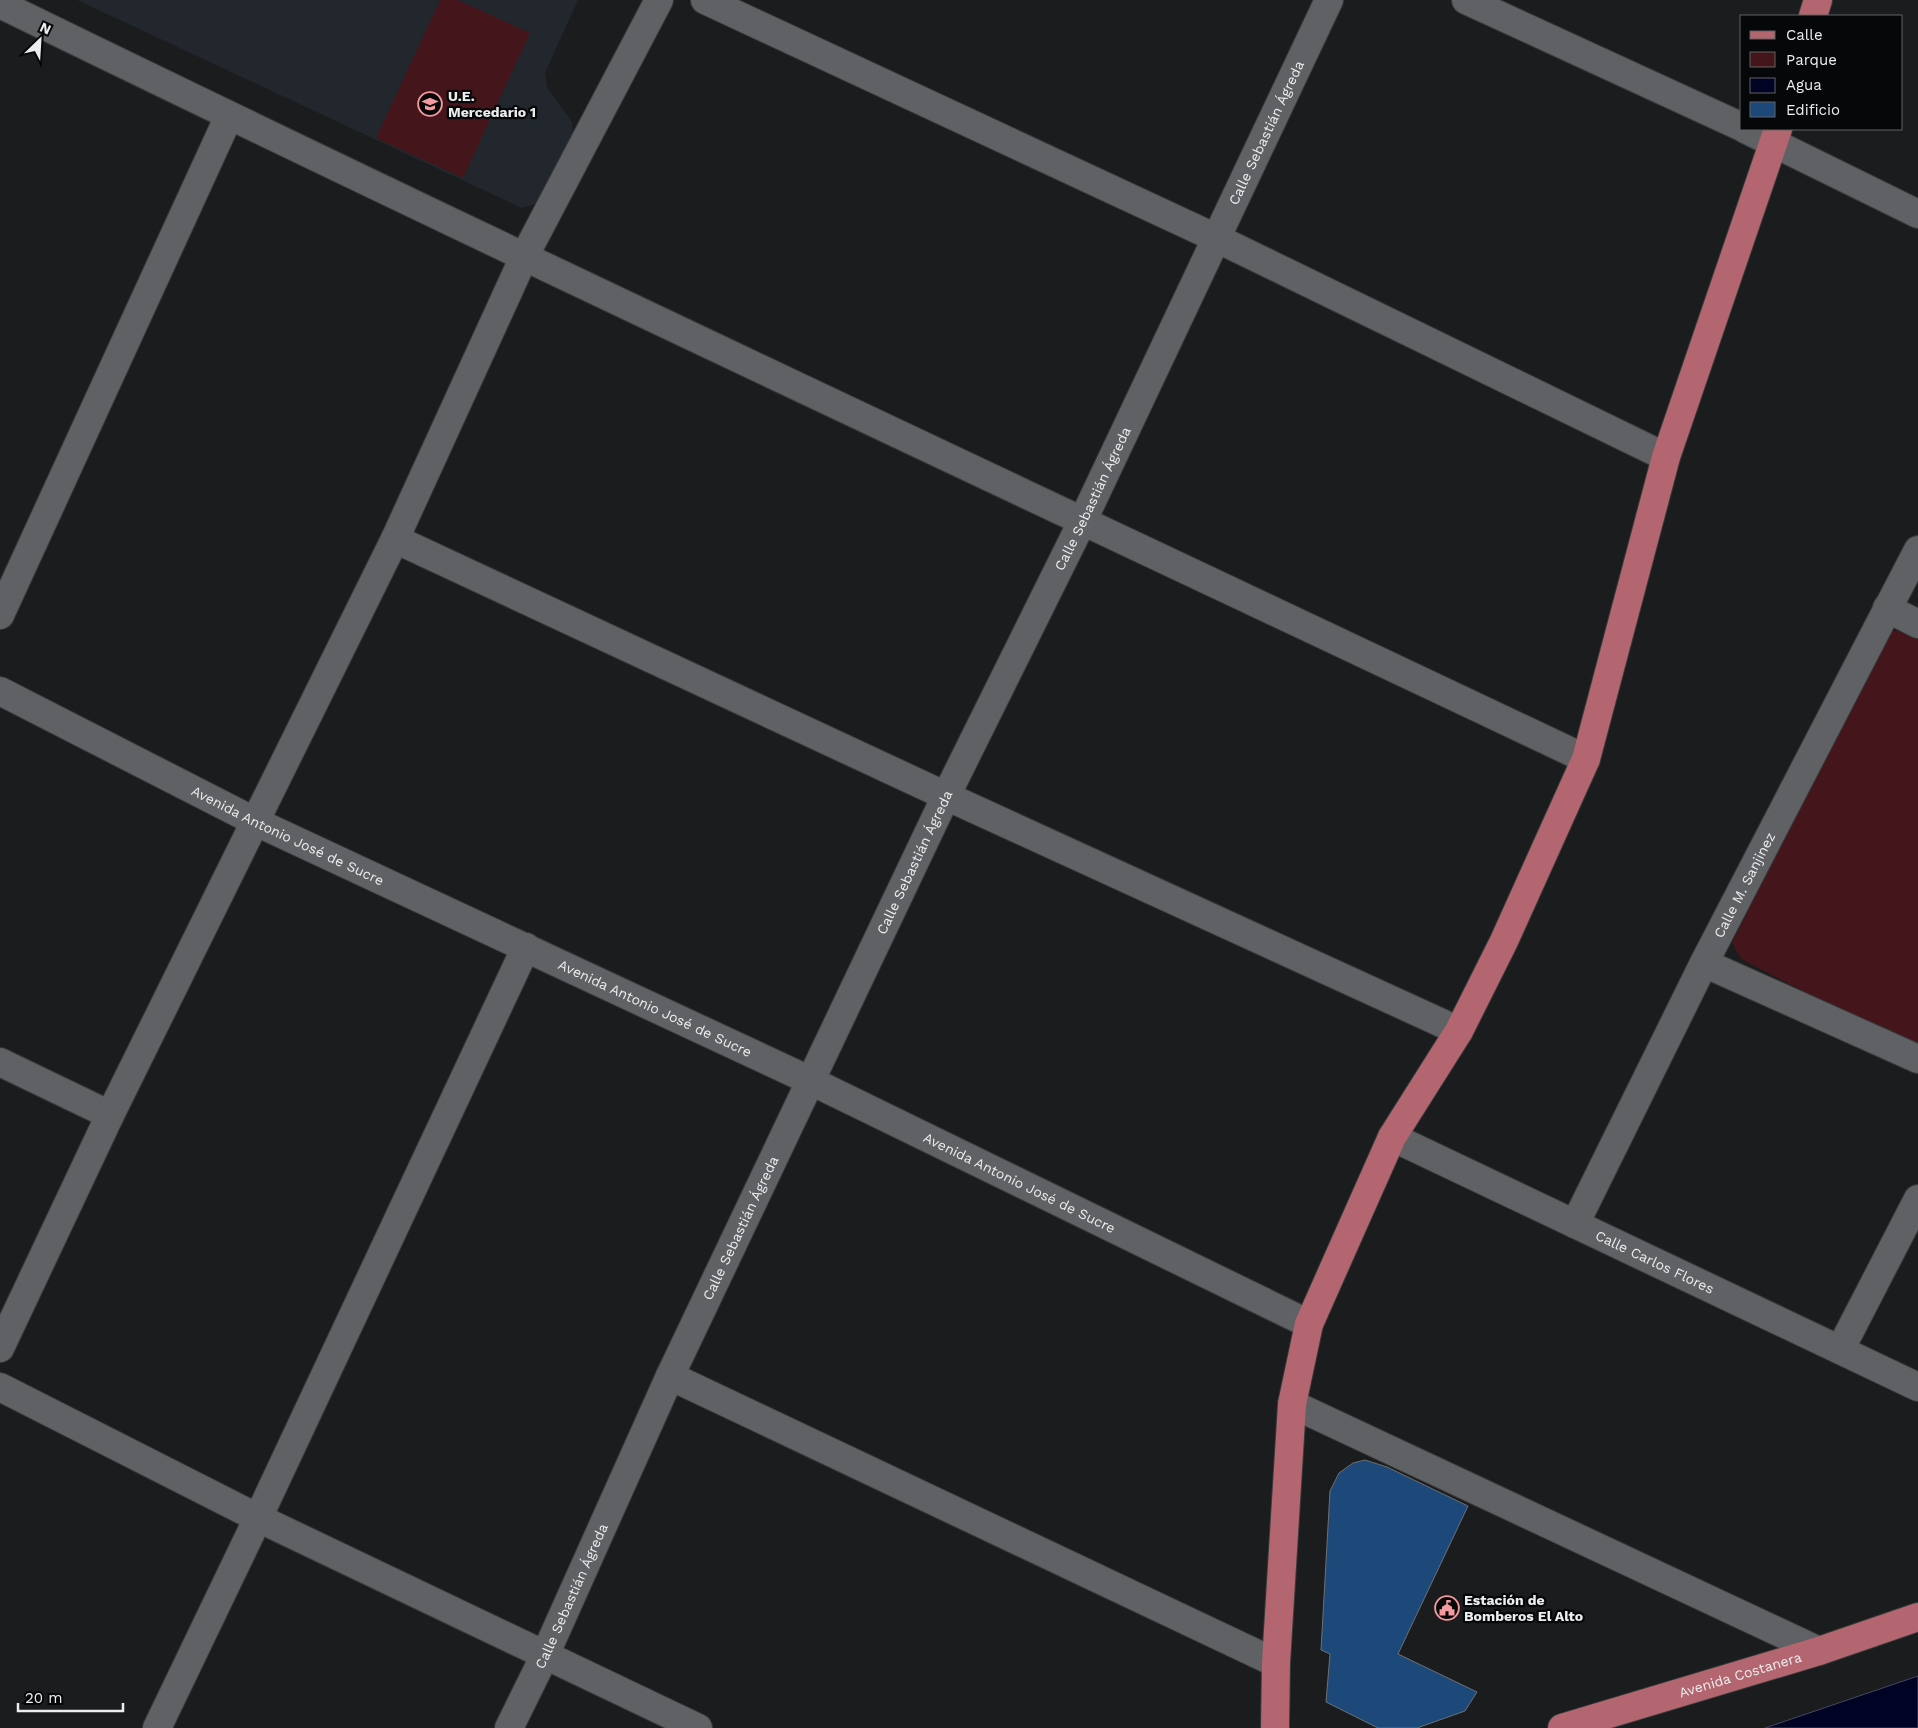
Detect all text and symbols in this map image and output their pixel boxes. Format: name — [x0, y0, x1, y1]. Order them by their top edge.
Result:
north arrow — [15, 15, 65, 65]
legend — [1740, 15, 1903, 130]
text: N — [37, 19, 54, 38]
text: Calle — [1786, 26, 1823, 44]
text: Parque — [1786, 51, 1837, 69]
street label: Calle Sebastián Ágreda — [1225, 58, 1307, 207]
text: Agua — [1786, 76, 1822, 94]
place label: U.E. Mercedario 1 — [448, 88, 536, 120]
school or university icon: U.E. Mercedario 1 — [417, 91, 443, 117]
text: Edificio — [1786, 101, 1840, 119]
street label: Calle Sebastián Ágreda — [1051, 424, 1134, 573]
street label: Avenida Antonio José de Sucre — [189, 782, 386, 889]
street label: Calle Sebastián Ágreda — [873, 788, 956, 937]
street label: Calle M. Sanjinez — [1710, 830, 1778, 940]
street label: Avenida Antonio José de Sucre — [556, 956, 754, 1060]
street label: Avenida Antonio José de Sucre — [921, 1129, 1118, 1236]
street label: Calle Sebastián Ágreda — [699, 1153, 782, 1303]
street label: Calle Carlos Flores — [1593, 1227, 1717, 1297]
street label: Calle Sebastián Ágreda — [532, 1521, 611, 1671]
place label: Estación de Bomberos El Alto — [1464, 1592, 1583, 1624]
public building icon: Estación de Bomberos El Alto — [1434, 1595, 1460, 1621]
street label: Avenida Costanera — [1677, 1649, 1803, 1701]
scale bar — [18, 1680, 122, 1712]
text: 20 m — [25, 1689, 63, 1707]

